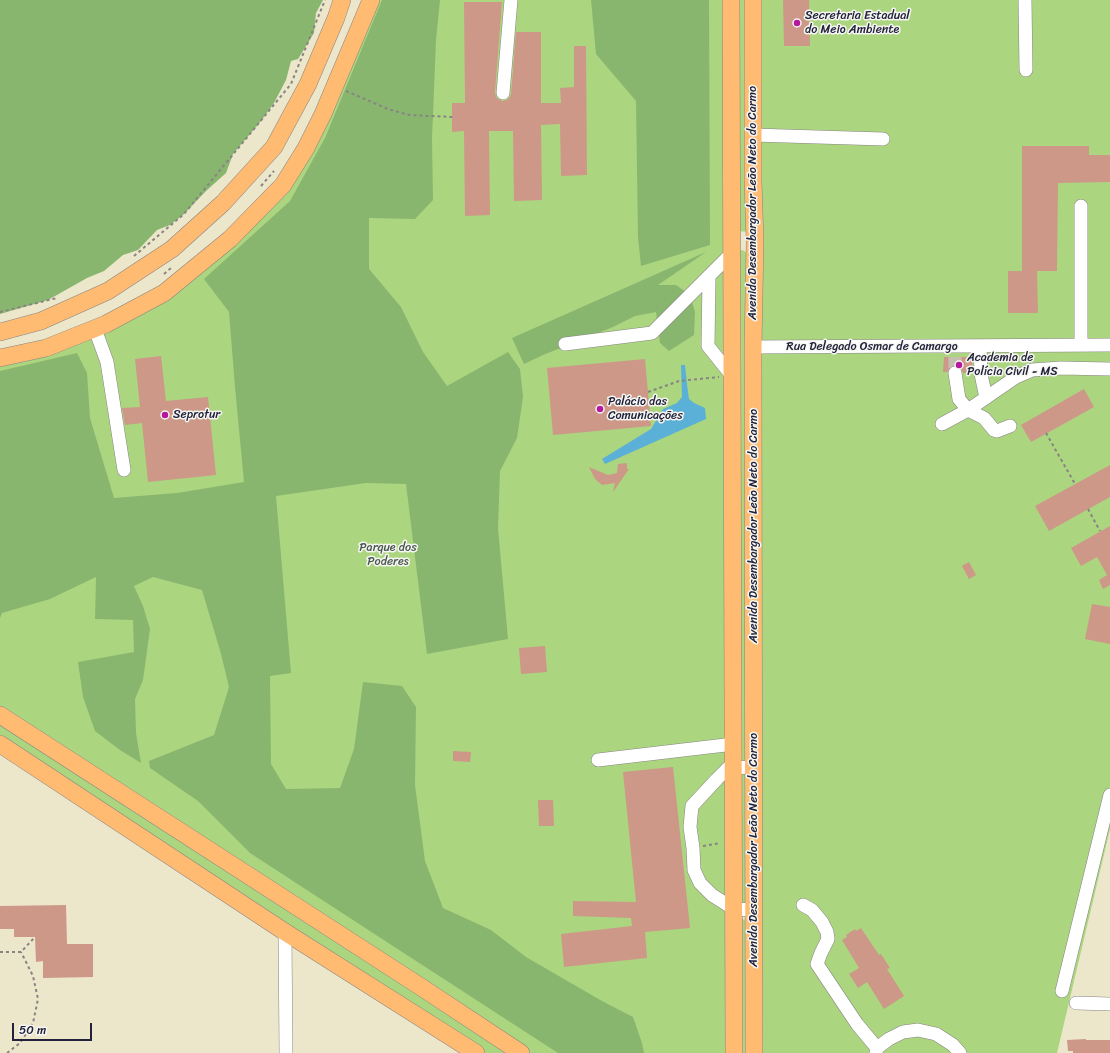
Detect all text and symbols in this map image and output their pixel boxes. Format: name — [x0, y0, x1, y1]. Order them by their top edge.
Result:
place label: Secretaria Estadual do Meio Ambiente — [805, 9, 910, 37]
marker: Secretaria Estadual do Meio Ambiente — [792, 18, 802, 28]
street label: Avenida Desembargador Leão Neto do Carmo — [746, 86, 760, 320]
street label: Rua Delegado Osmar de Camargo — [786, 340, 958, 354]
place label: Academia de Polícia Civil - MS — [967, 351, 1058, 379]
marker: Academia de Polícia Civil - MS — [954, 360, 964, 370]
place label: Palácio das Comunicações — [608, 395, 683, 423]
marker: Palácio das Comunicações — [595, 404, 605, 414]
place label: Seprotur — [173, 408, 220, 422]
street label: Avenida Desembargador Leão Neto do Carmo — [747, 409, 761, 643]
marker: Seprotur — [160, 410, 170, 420]
park label: Parque dos Poderes — [359, 541, 417, 569]
street label: Avenida Desembargador Leão Neto do Carmo — [747, 733, 761, 967]
scale bar — [14, 1015, 94, 1041]
text: 50 m — [19, 1019, 46, 1041]

